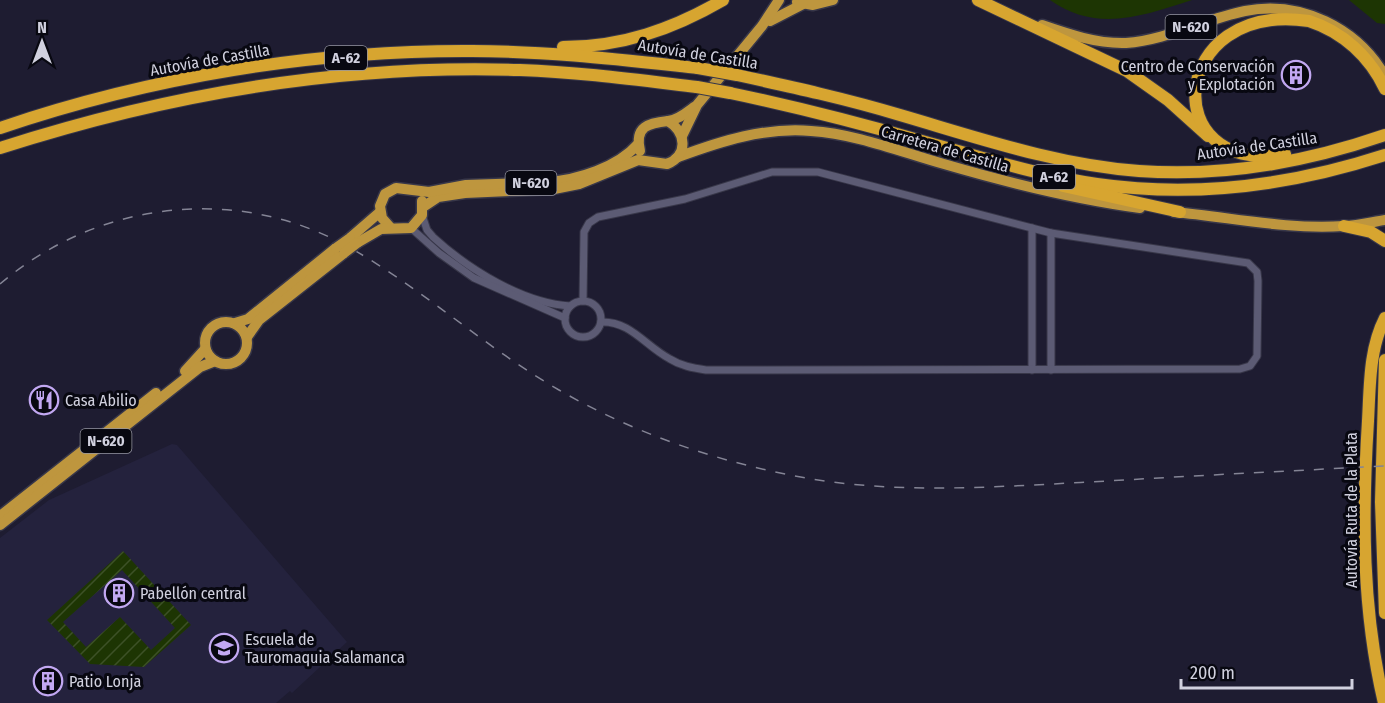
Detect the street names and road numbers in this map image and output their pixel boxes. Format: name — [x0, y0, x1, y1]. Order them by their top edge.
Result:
road number: N-620 — [1166, 15, 1216, 39]
street label: Autovía de Castilla — [637, 35, 759, 73]
street label: Autovía de Castilla — [149, 40, 271, 80]
road number: A-62 — [325, 46, 367, 70]
street label: Carretera de Castilla — [879, 122, 1011, 176]
street label: Autovía de Castilla — [1196, 128, 1318, 164]
road number: A-62 — [1033, 165, 1075, 189]
road number: N-620 — [506, 171, 556, 195]
road number: N-620 — [80, 429, 132, 453]
street label: Autovía Ruta de la Plata — [1342, 432, 1361, 588]

